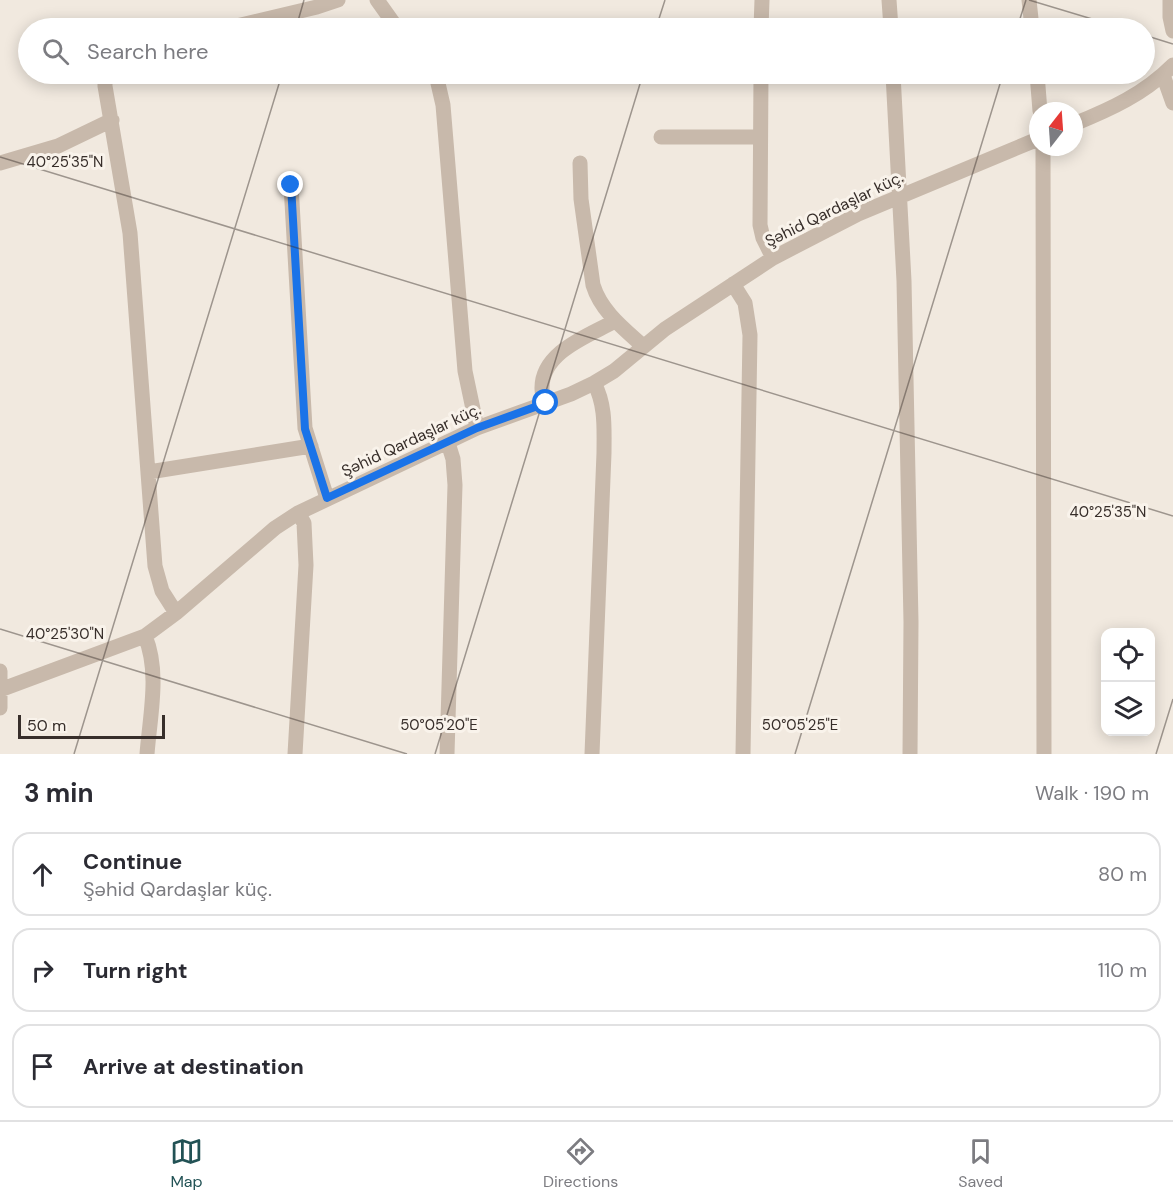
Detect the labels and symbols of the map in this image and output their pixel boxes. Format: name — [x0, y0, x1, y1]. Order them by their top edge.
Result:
north arrow — [1029, 102, 1083, 156]
text: 40°25'35"N — [27, 152, 103, 172]
street label: Şəhid Qardaşlar küç. — [761, 166, 907, 252]
route end — [277, 171, 303, 197]
route start — [532, 389, 558, 415]
street label: Şəhid Qardaşlar küç. — [338, 399, 484, 481]
text: 40°25'35"N — [1070, 502, 1146, 522]
text: 40°25'30"N — [26, 624, 104, 644]
scale bar — [18, 712, 165, 740]
text: 50°05'20"E — [400, 715, 478, 735]
text: 50°05'25"E — [762, 715, 838, 735]

